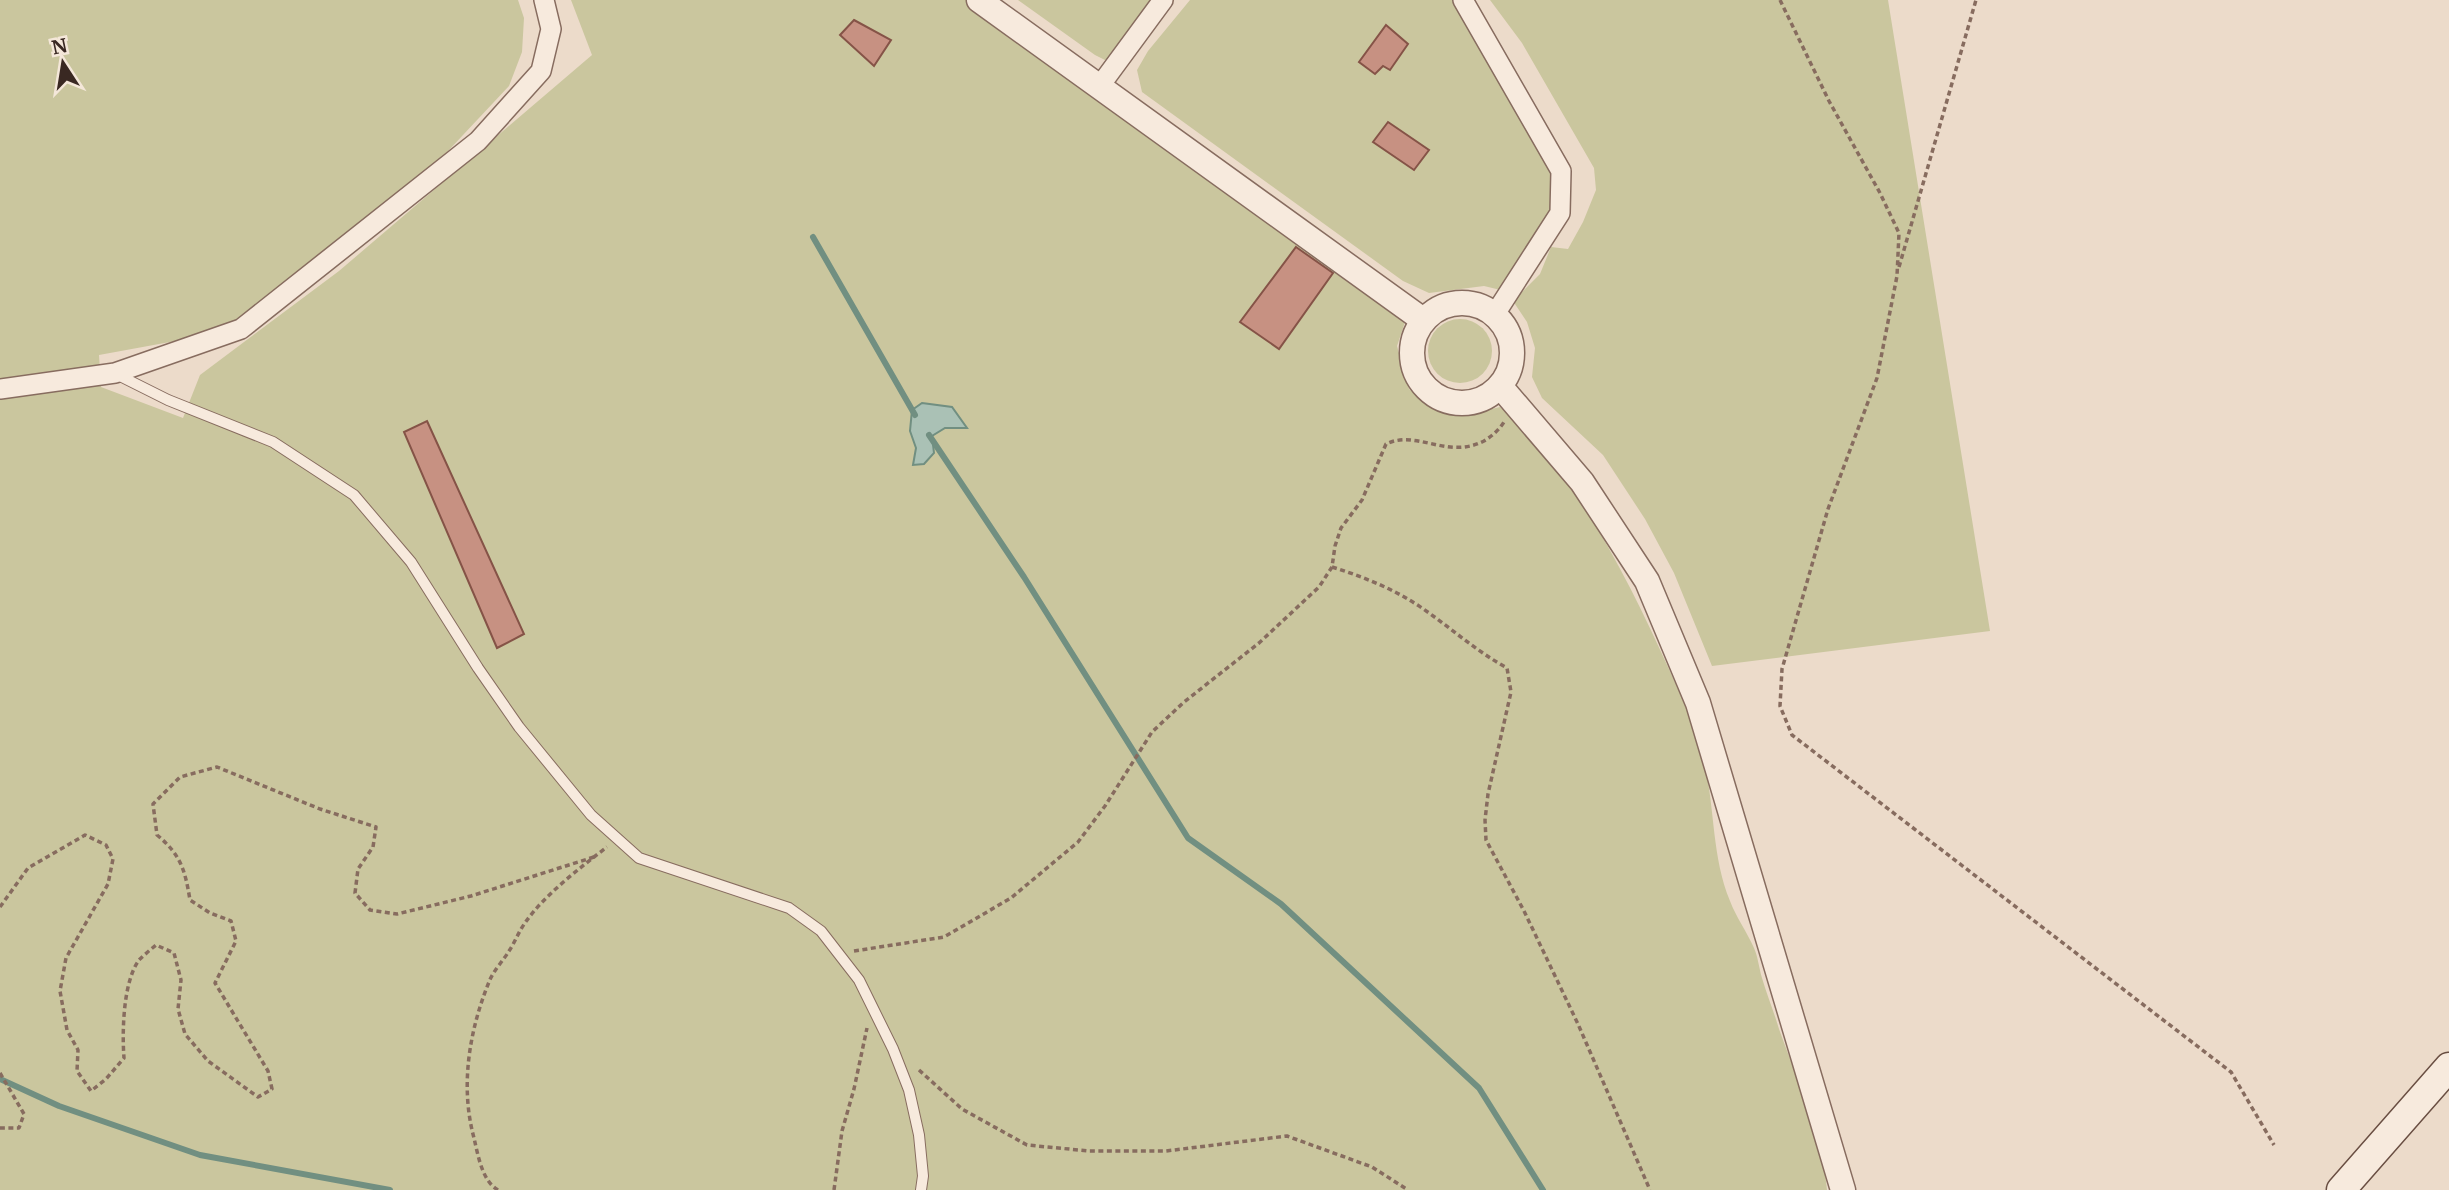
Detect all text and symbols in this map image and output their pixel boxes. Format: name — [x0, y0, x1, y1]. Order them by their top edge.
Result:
north arrow — [28, 28, 98, 98]
text: N — [50, 33, 69, 60]

